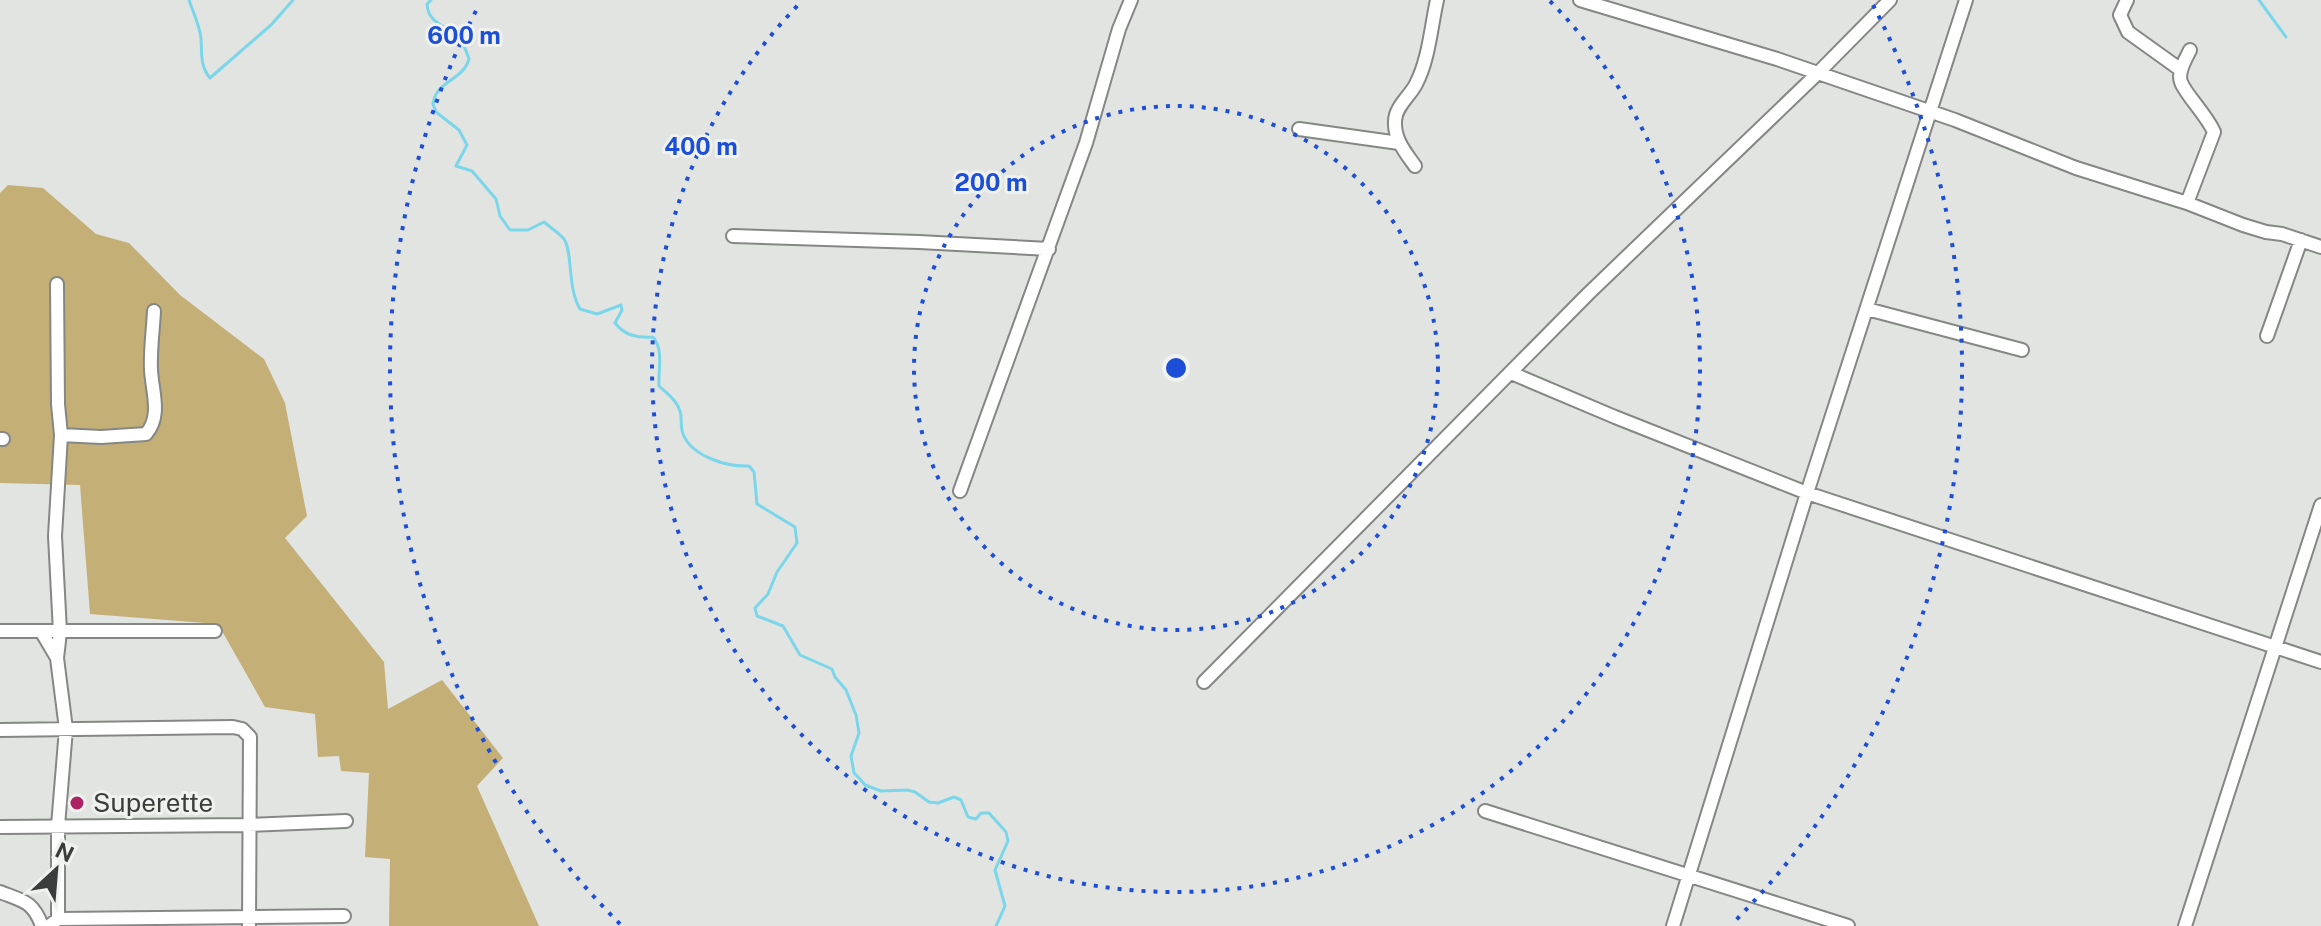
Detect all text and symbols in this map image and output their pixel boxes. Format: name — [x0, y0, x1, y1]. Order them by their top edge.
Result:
text: 600 m — [427, 21, 501, 49]
text: 400 m — [664, 132, 738, 160]
text: 200 m — [954, 168, 1028, 196]
centre of rings — [1162, 354, 1190, 382]
place label: Superette — [93, 787, 213, 818]
marker: Superette — [68, 794, 86, 812]
north arrow — [16, 830, 96, 910]
text: N — [51, 837, 78, 867]

